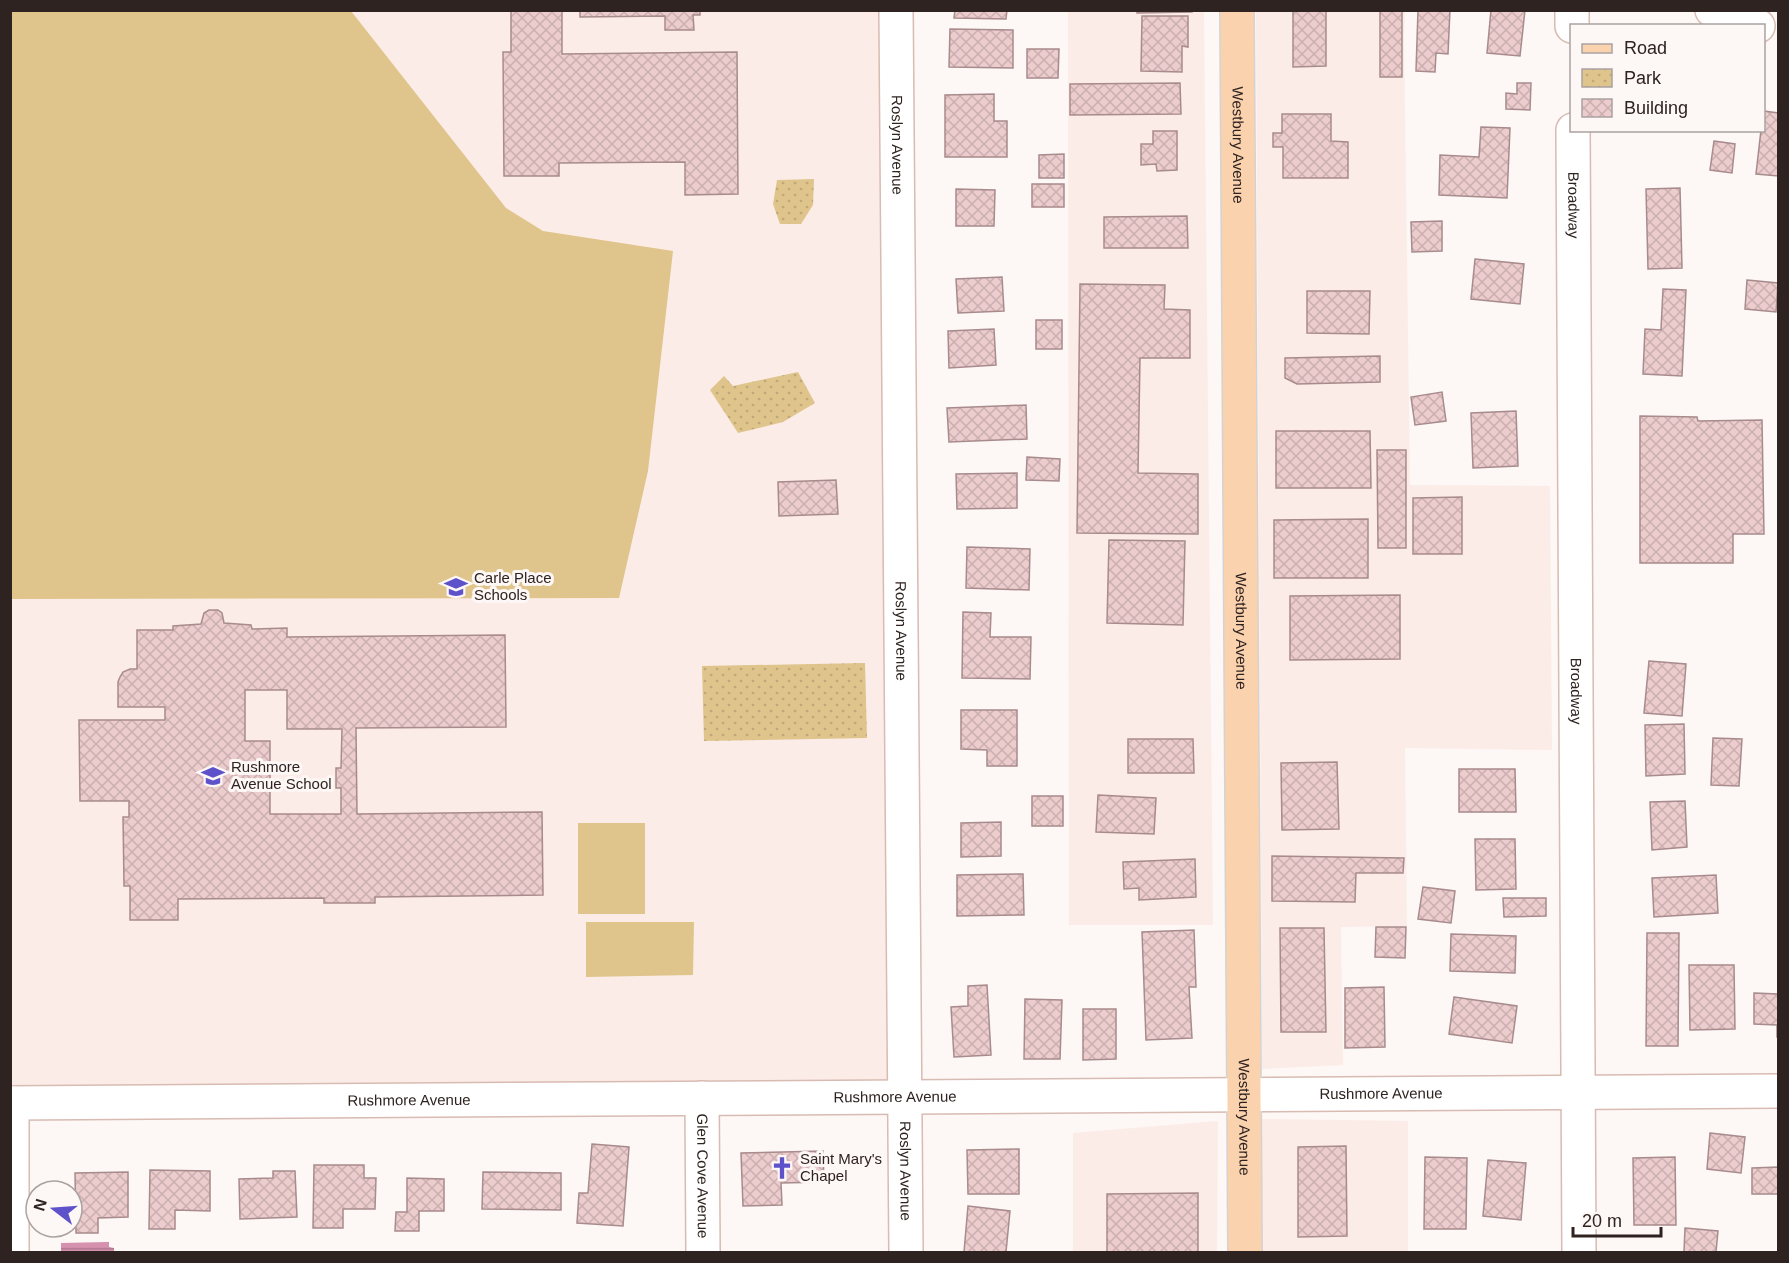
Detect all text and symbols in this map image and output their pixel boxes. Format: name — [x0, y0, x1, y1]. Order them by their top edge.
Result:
legend — [1570, 24, 1765, 132]
text: Road — [1624, 38, 1667, 58]
text: Park — [1624, 68, 1662, 88]
street label: Westbury Avenue — [1229, 86, 1247, 204]
street label: Roslyn Avenue — [889, 95, 906, 195]
text: Building — [1624, 98, 1688, 118]
street label: Broadway — [1565, 172, 1583, 239]
place label: Carle Place Schools — [474, 569, 552, 603]
street label: Westbury Avenue — [1233, 572, 1250, 690]
school or university icon: Carle Place Schools — [443, 574, 469, 600]
street label: Roslyn Avenue — [893, 581, 910, 681]
street label: Broadway — [1568, 658, 1585, 725]
place label: Rushmore Avenue School — [231, 758, 332, 792]
school or university icon: Rushmore Avenue School — [200, 763, 226, 789]
street label: Westbury Avenue — [1236, 1058, 1254, 1176]
street label: Rushmore Avenue — [1319, 1084, 1443, 1102]
street label: Rushmore Avenue — [833, 1088, 957, 1105]
street label: Rushmore Avenue — [347, 1091, 471, 1109]
street label: Glen Cove Avenue — [694, 1114, 712, 1238]
street label: Roslyn Avenue — [897, 1121, 915, 1221]
place label: Saint Mary's Chapel — [800, 1150, 882, 1184]
church icon: Saint Mary's Chapel — [769, 1155, 795, 1181]
north arrow — [24, 1179, 84, 1239]
text: N — [30, 1197, 50, 1213]
scale bar — [1573, 1200, 1662, 1238]
text: 20 m — [1582, 1211, 1622, 1231]

